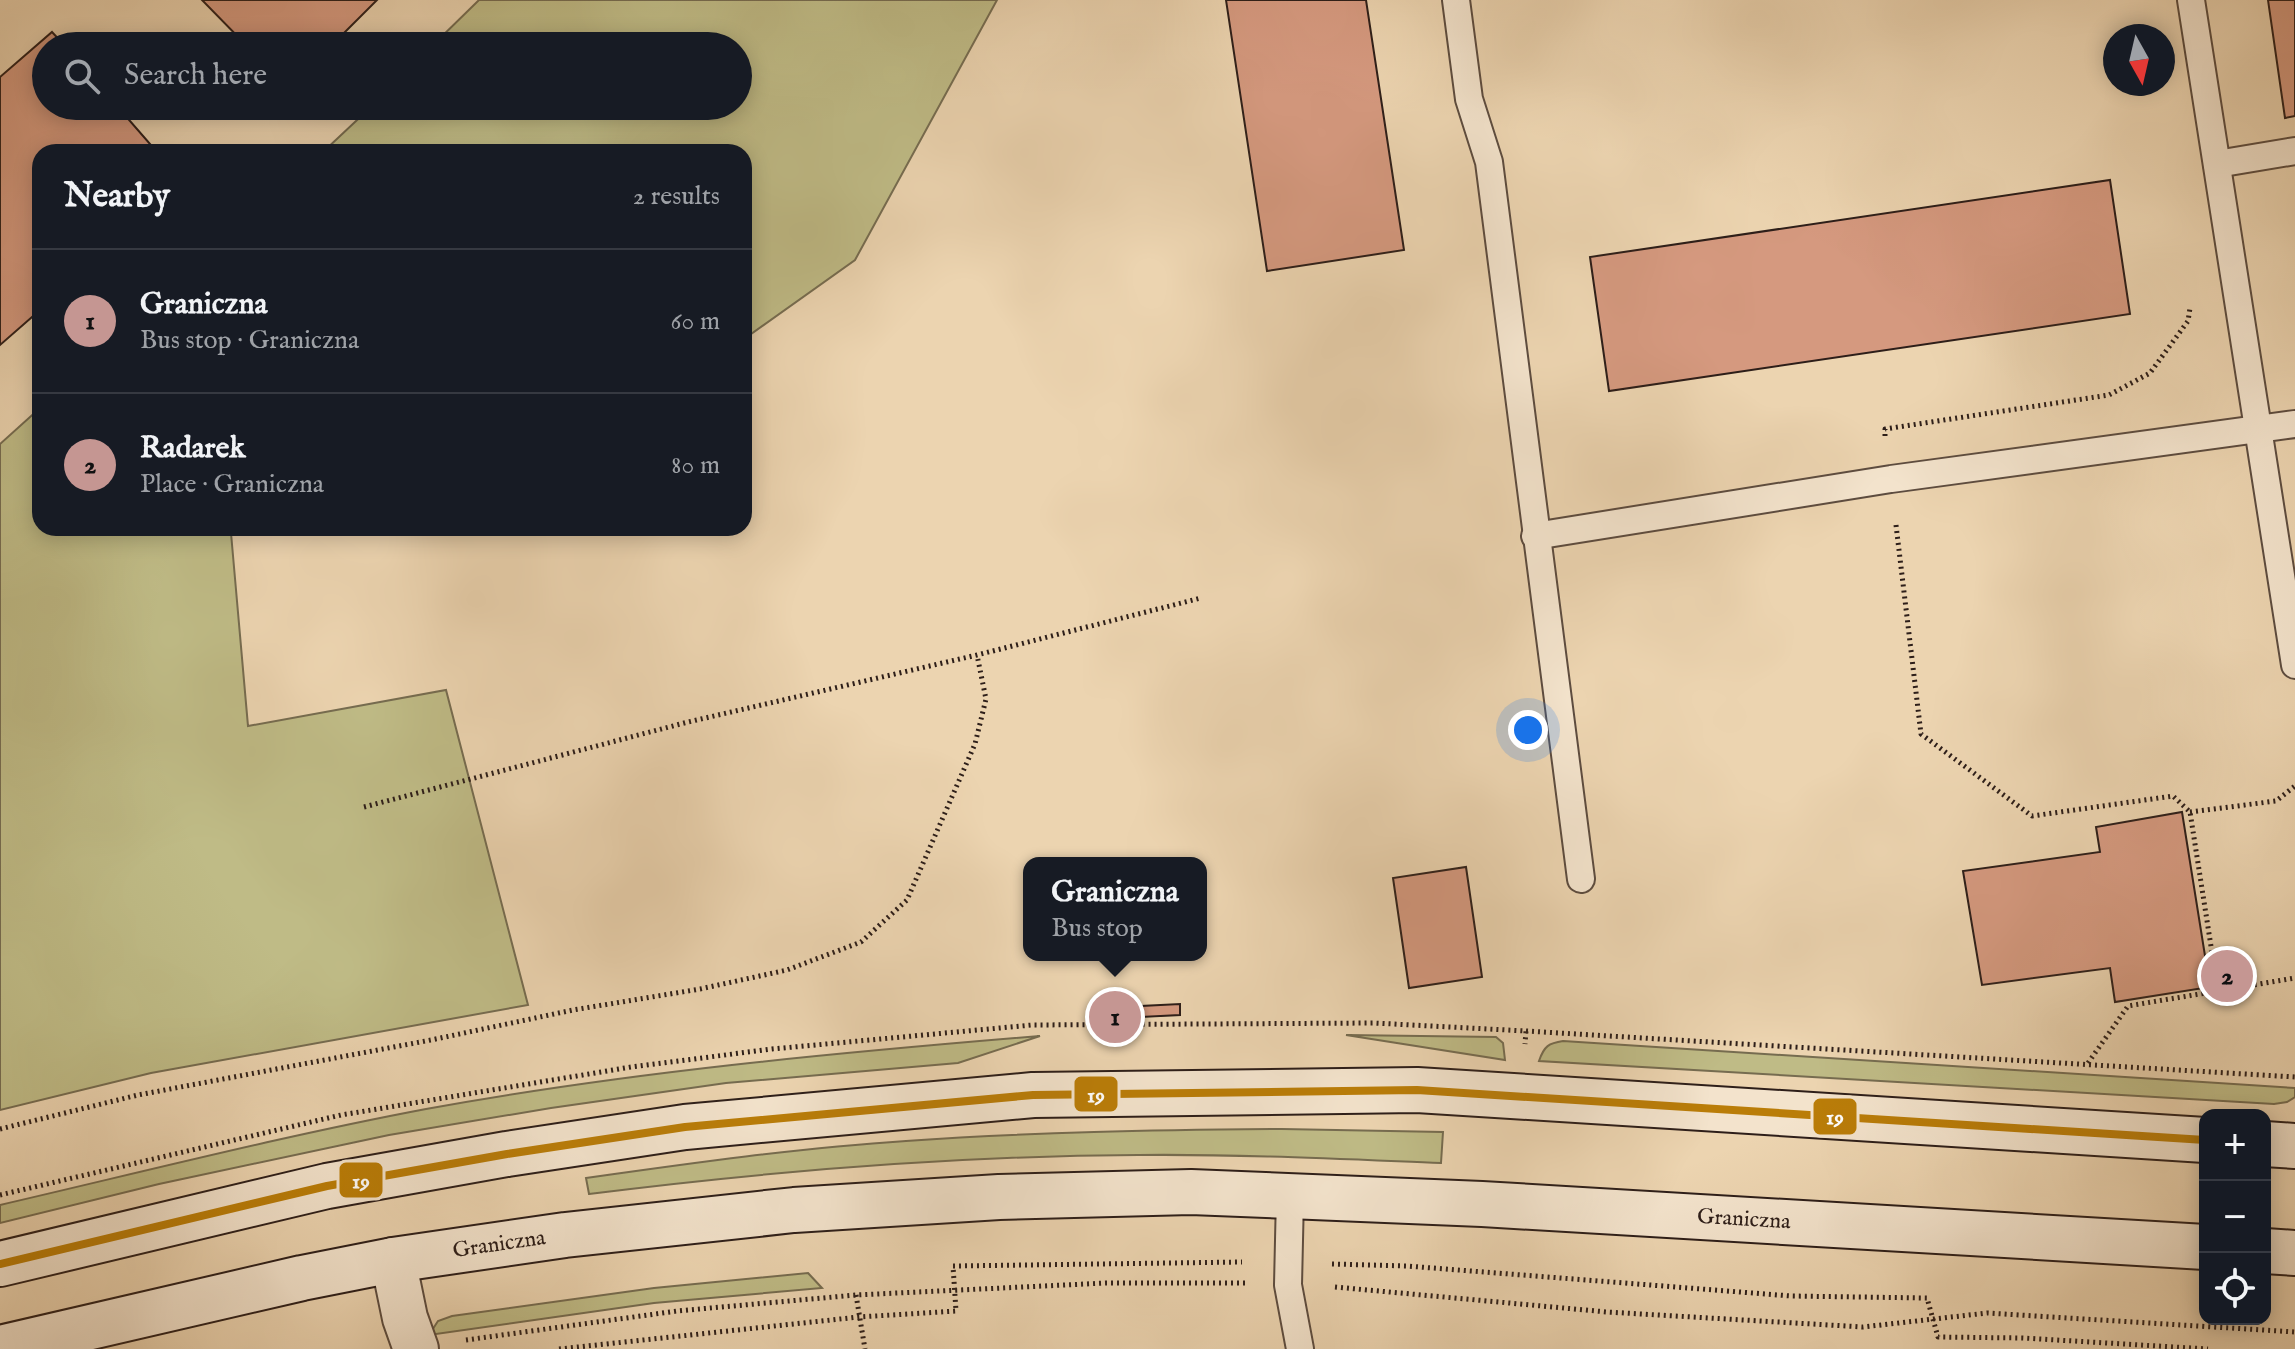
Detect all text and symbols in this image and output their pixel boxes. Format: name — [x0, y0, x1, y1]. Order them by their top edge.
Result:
north arrow — [2103, 24, 2175, 96]
search box — [32, 32, 752, 120]
icon: search — [60, 54, 104, 98]
text: Search here — [124, 57, 267, 95]
text: Nearby — [64, 175, 170, 218]
text: 2 results — [633, 180, 720, 213]
text: Graniczna — [140, 286, 267, 324]
text: 1 — [85, 305, 95, 338]
text: 60 m — [671, 305, 720, 338]
text: Bus stop · Graniczna — [140, 324, 359, 357]
text: Radarek — [140, 430, 245, 468]
text: 2 — [84, 449, 96, 482]
text: 80 m — [671, 449, 720, 482]
text: Place · Graniczna — [140, 468, 324, 501]
your location — [1508, 710, 1548, 750]
popup — [1023, 857, 1207, 961]
text: Graniczna — [1051, 874, 1179, 912]
text: Bus stop — [1051, 912, 1143, 945]
pin: 2 — [2201, 946, 2253, 1006]
pin: 1 — [1089, 987, 1141, 1047]
line badge: 19 — [1073, 1075, 1119, 1113]
text: 19 — [1087, 1082, 1105, 1110]
line badge: 19 — [1812, 1097, 1858, 1136]
text: 19 — [1826, 1104, 1844, 1132]
map controls — [2199, 1109, 2271, 1325]
button: + — [2199, 1109, 2271, 1181]
line badge: 19 — [338, 1161, 384, 1199]
text: 19 — [352, 1168, 370, 1196]
button: − — [2199, 1181, 2271, 1253]
street label: Graniczna — [1696, 1203, 1792, 1236]
street label: Graniczna — [451, 1224, 548, 1265]
button: locate — [2199, 1253, 2271, 1325]

